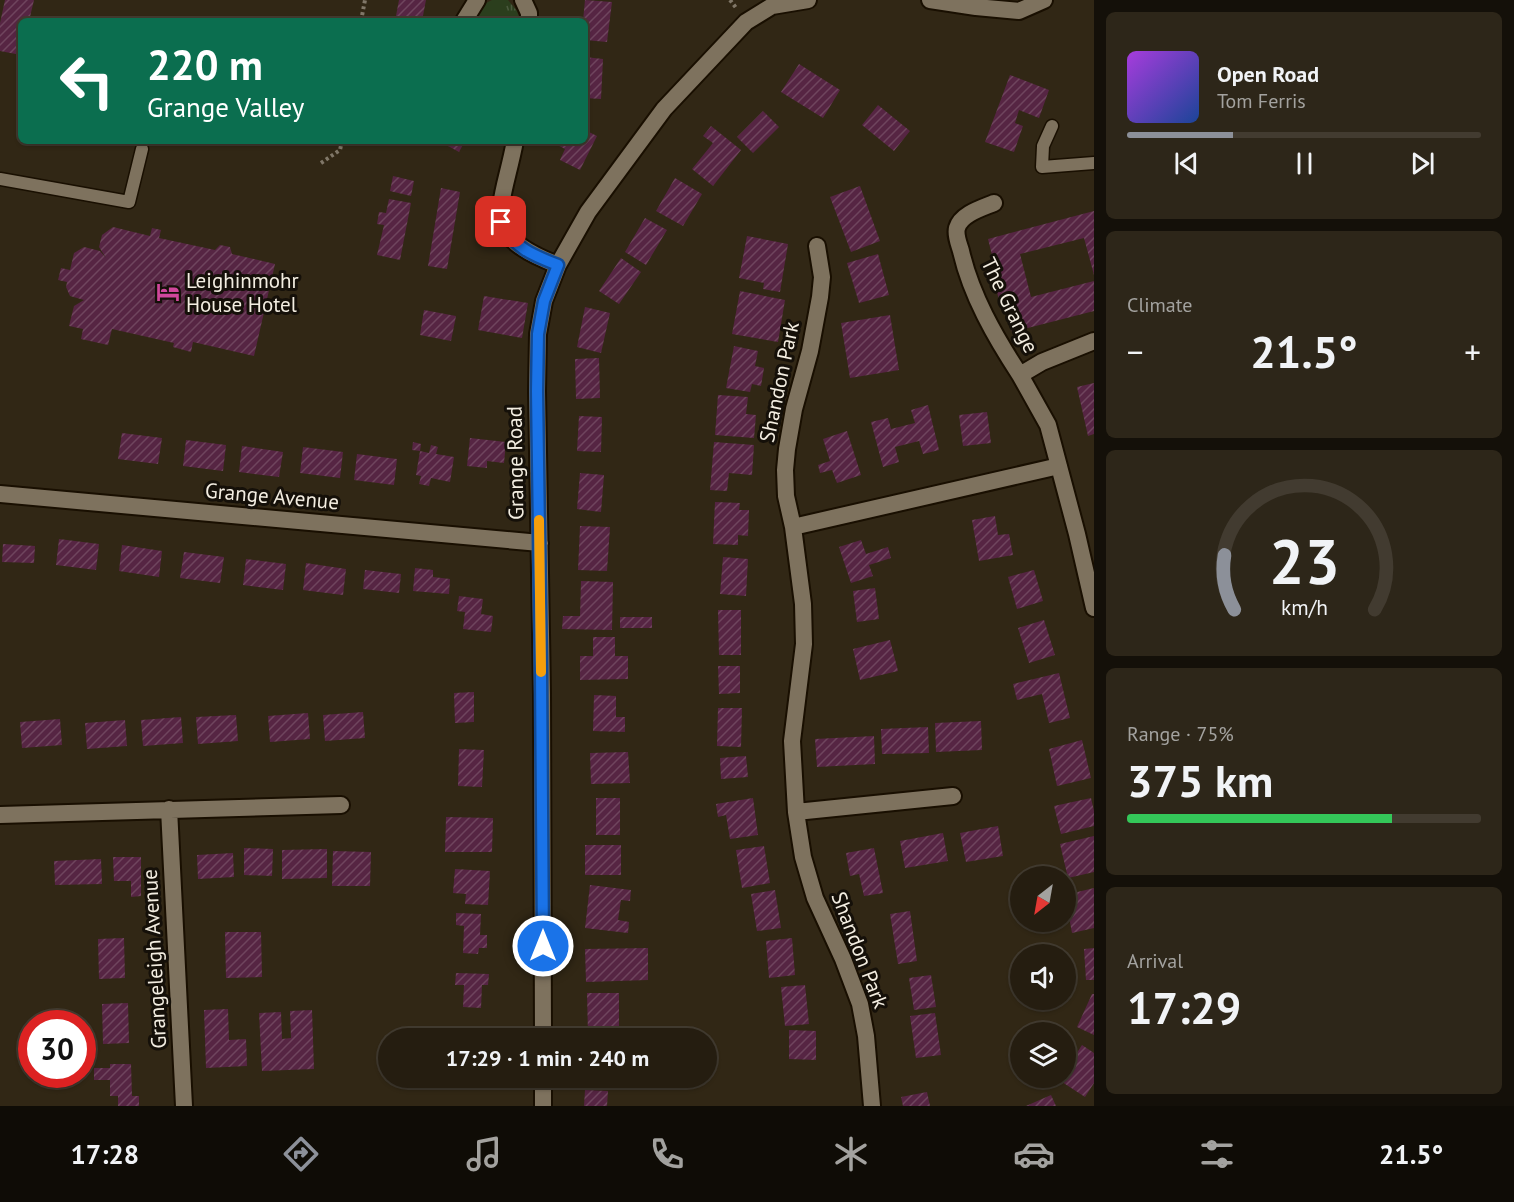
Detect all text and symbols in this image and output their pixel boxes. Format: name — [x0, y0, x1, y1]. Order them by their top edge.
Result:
text: 220 m — [147, 37, 263, 92]
icon: left — [48, 42, 126, 120]
text: Open Road — [1217, 60, 1319, 88]
text: Tom Ferris — [1217, 88, 1306, 114]
text: Grange Valley — [147, 90, 304, 124]
icon: previous — [1170, 147, 1203, 180]
icon: pause — [1288, 147, 1321, 180]
icon: next — [1406, 147, 1439, 180]
pin — [475, 196, 526, 247]
icon: arrive — [484, 205, 517, 238]
street label: The Grange — [975, 253, 1045, 357]
place label: Leighinmohr House Hotel — [186, 267, 299, 318]
hotel icon: Leighinmohr House Hotel — [155, 279, 181, 305]
text: Climate — [1127, 292, 1193, 318]
street label: Shandon Park — [753, 319, 805, 445]
text: 21.5° — [1250, 322, 1358, 380]
text: − — [1127, 330, 1144, 373]
text: + — [1464, 330, 1481, 373]
street label: Grange Road — [501, 406, 529, 520]
street label: Grange Avenue — [204, 477, 340, 515]
text: 23 — [1269, 520, 1339, 601]
text: km/h — [1280, 593, 1327, 621]
text: Range · 75% — [1127, 721, 1234, 747]
text: 375 km — [1127, 751, 1273, 809]
north arrow — [1010, 866, 1076, 932]
map controls — [1010, 866, 1076, 1088]
street label: Grangeleigh Avenue — [136, 869, 172, 1049]
street label: Shandon Park — [825, 888, 895, 1012]
position arrow — [511, 914, 575, 978]
button: sound — [1010, 944, 1076, 1010]
text: Arrival — [1127, 948, 1183, 974]
text: 17:29 — [1127, 978, 1241, 1036]
speed limit sign: 30 — [18, 1010, 96, 1088]
button: layers — [1010, 1022, 1076, 1088]
text: 17:29 · 1 min · 240 m — [446, 1044, 649, 1072]
icon: directions — [280, 1133, 322, 1175]
icon: music — [463, 1133, 505, 1175]
icon: phone — [646, 1133, 688, 1175]
icon: climate — [830, 1133, 872, 1175]
icon: car — [1013, 1133, 1055, 1175]
icon: filters — [1196, 1133, 1238, 1175]
text: 17:28 — [71, 1137, 139, 1171]
text: 21.5° — [1379, 1137, 1443, 1171]

